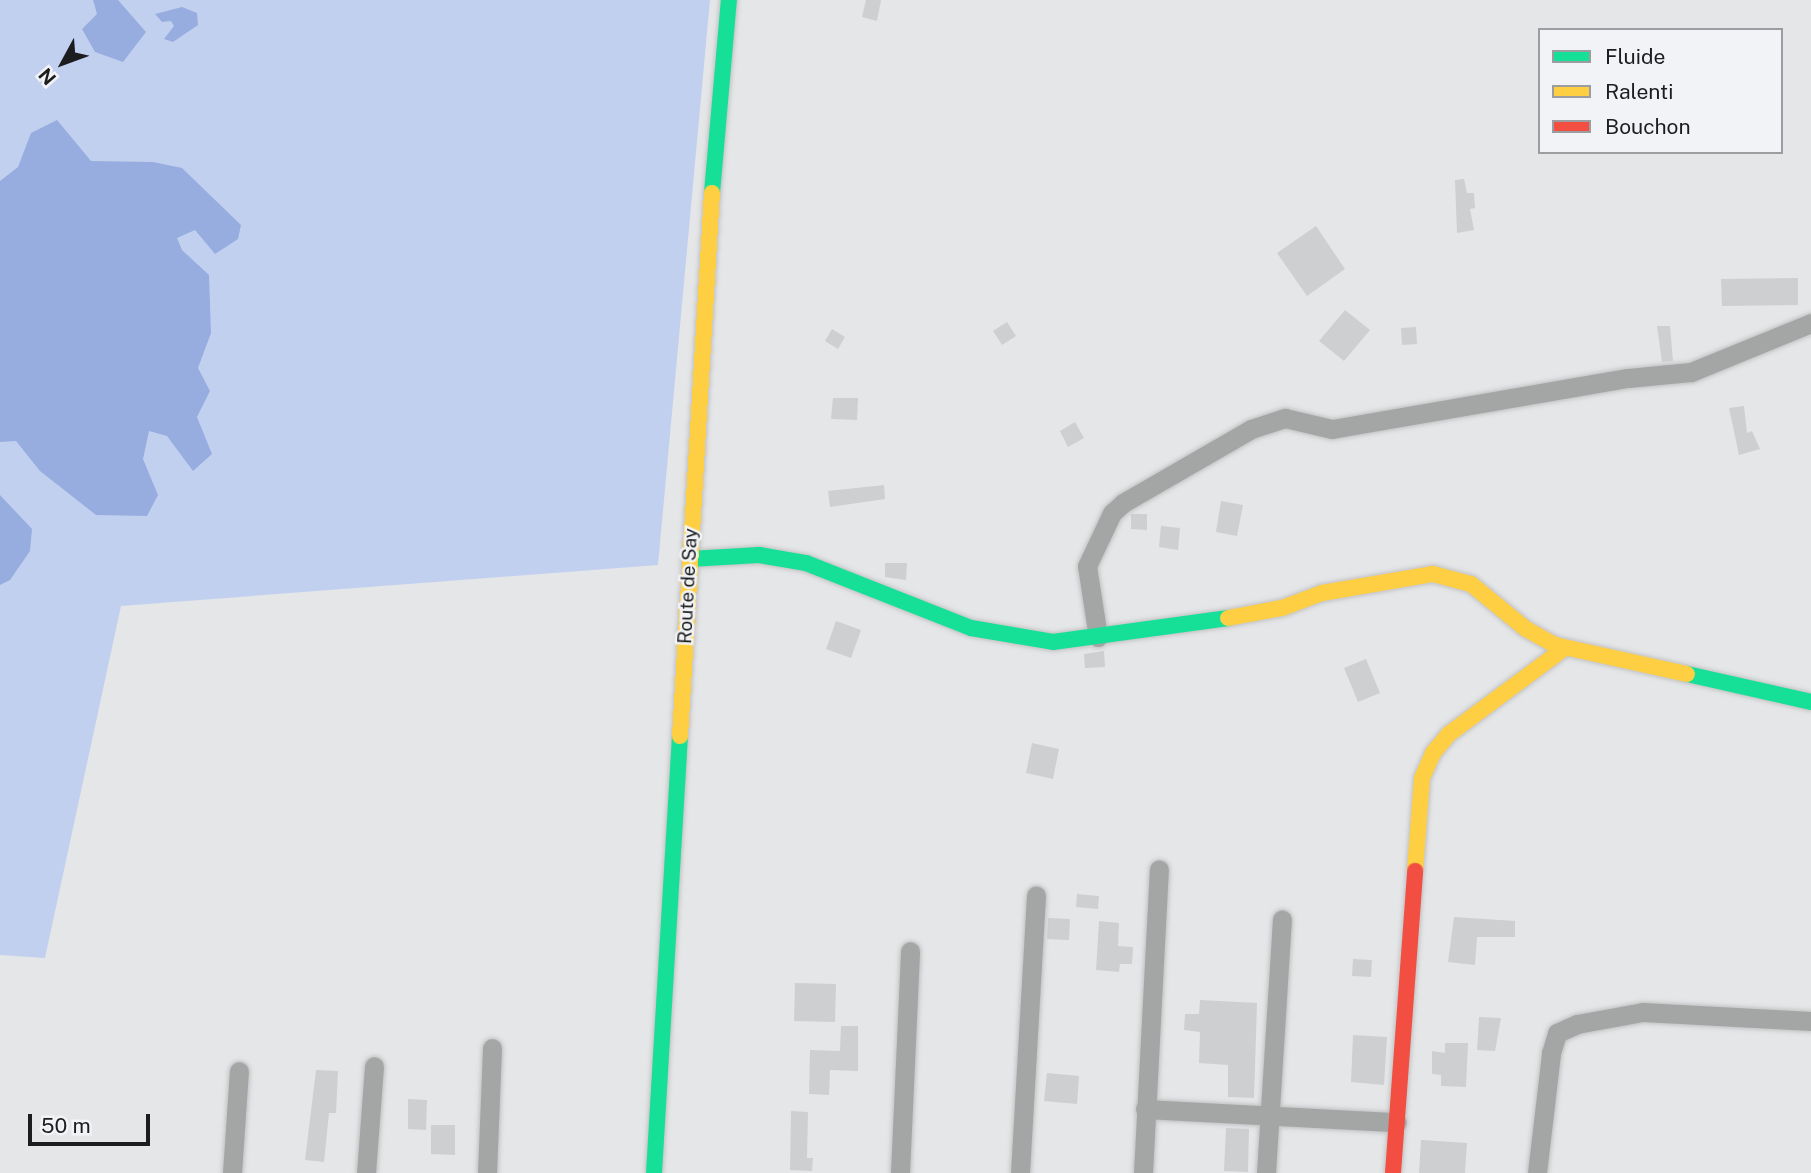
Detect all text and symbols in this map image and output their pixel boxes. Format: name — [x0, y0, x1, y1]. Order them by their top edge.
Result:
north arrow — [28, 28, 98, 98]
legend — [1538, 28, 1783, 154]
text: Fluide — [1605, 44, 1665, 69]
text: N — [34, 64, 60, 90]
text: Ralenti — [1605, 79, 1673, 104]
text: Bouchon — [1605, 114, 1691, 139]
street label: Route de Say — [674, 527, 702, 645]
scale bar — [32, 1100, 154, 1144]
text: 50 m — [41, 1113, 91, 1138]

